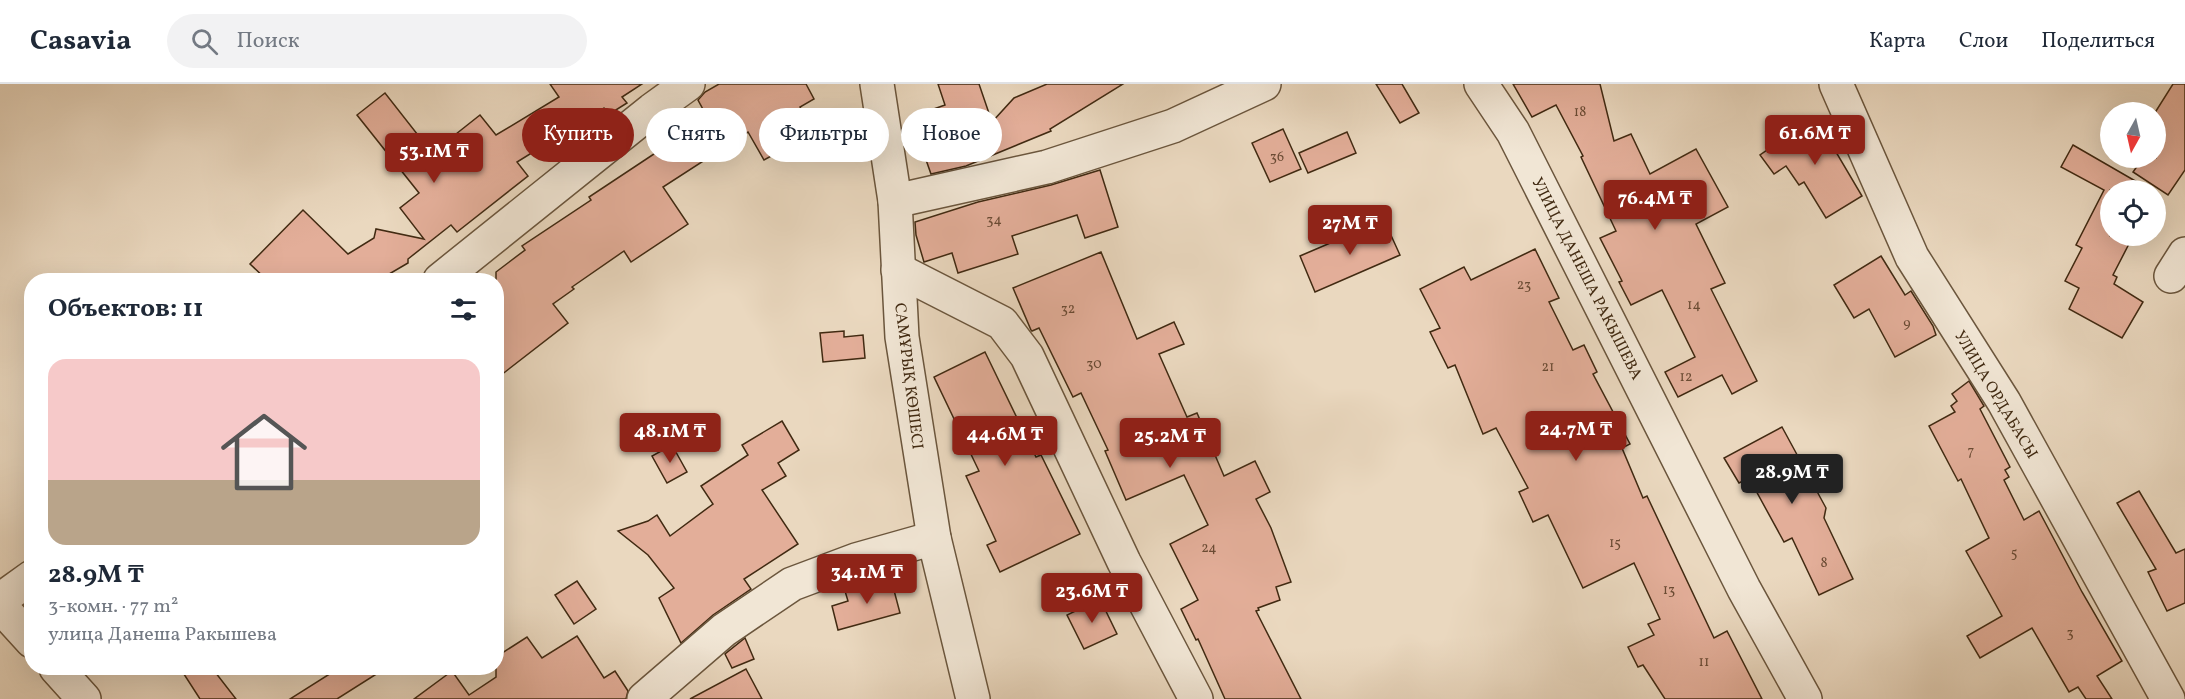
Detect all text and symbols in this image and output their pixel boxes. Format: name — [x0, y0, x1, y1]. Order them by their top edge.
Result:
search box — [167, 14, 587, 68]
text: Casavia — [30, 22, 131, 61]
icon: search — [188, 25, 221, 58]
text: Поиск — [236, 26, 299, 57]
text: Карта — [1869, 27, 1926, 56]
text: Слои — [1959, 27, 2008, 56]
text: Поделиться — [2041, 27, 2155, 56]
north arrow — [2100, 102, 2166, 168]
map controls — [2100, 102, 2166, 246]
house number: 18 — [1574, 103, 1586, 122]
chip: Купить — [522, 108, 634, 162]
chip: Снять — [646, 108, 747, 162]
chip: Фильтры — [759, 108, 889, 162]
chip: Новое — [901, 108, 1002, 162]
pin: 61.6M ₸ — [1760, 115, 1870, 166]
text: 61.6M ₸ — [1779, 120, 1851, 148]
pin: 53.1M ₸ — [379, 133, 489, 184]
text: 53.1M ₸ — [399, 138, 469, 166]
house number: 36 — [1270, 148, 1284, 167]
street label: УЛИЦА ДАНЕША РАКЫШЕВА — [1525, 174, 1647, 384]
pin: 76.4M ₸ — [1600, 180, 1710, 231]
button: locate — [2100, 180, 2166, 246]
text: 76.4M ₸ — [1618, 185, 1692, 213]
pin: 27M ₸ — [1308, 205, 1392, 256]
text: 27M ₸ — [1322, 210, 1378, 238]
house number: 34 — [986, 211, 1002, 230]
house number: 23 — [1517, 276, 1531, 295]
text: Объектов: 11 — [48, 291, 203, 327]
icon: filters — [447, 293, 480, 326]
house number: 14 — [1687, 296, 1701, 315]
house number: 32 — [1061, 300, 1075, 319]
street label: САМҰРЫҚ КӨШЕСІ — [888, 302, 928, 451]
house number: 9 — [1903, 314, 1911, 333]
street label: УЛИЦА ОРДАБАСЫ — [1948, 327, 2042, 463]
house number: 30 — [1086, 355, 1102, 374]
house number: 21 — [1542, 358, 1554, 377]
house number: 12 — [1680, 368, 1692, 387]
icon: home — [210, 398, 318, 506]
pin: 24.7M ₸ — [1521, 411, 1631, 462]
pin: 48.1M ₸ — [615, 413, 725, 464]
pin: 44.6M ₸ — [950, 416, 1060, 467]
text: 24.7M ₸ — [1539, 416, 1613, 444]
text: 48.1M ₸ — [634, 418, 706, 446]
pin: 25.2M ₸ — [1115, 418, 1225, 469]
text: 44.6M ₸ — [966, 421, 1044, 449]
text: 25.2M ₸ — [1134, 423, 1206, 451]
house number: 7 — [1968, 442, 1975, 461]
pin: 28.9M ₸ — [1737, 454, 1847, 505]
text: 28.9M ₸ — [1755, 459, 1829, 487]
house number: 15 — [1609, 534, 1621, 553]
house number: 24 — [1201, 539, 1217, 558]
house number: 5 — [2011, 544, 2017, 563]
pin: 34.1M ₸ — [812, 554, 922, 605]
house number: 8 — [1820, 554, 1828, 573]
text: 28.9M ₸ — [48, 557, 144, 593]
text: 34.1M ₸ — [831, 559, 903, 587]
pin: 23.6M ₸ — [1037, 573, 1147, 624]
text: 23.6M ₸ — [1055, 578, 1129, 606]
house number: 13 — [1663, 581, 1675, 600]
text: 3-комн. · 77 m² — [48, 593, 178, 621]
text: улица Данеша Ракышева — [48, 621, 277, 649]
house number: 3 — [2066, 624, 2074, 643]
house number: 11 — [1699, 653, 1709, 672]

